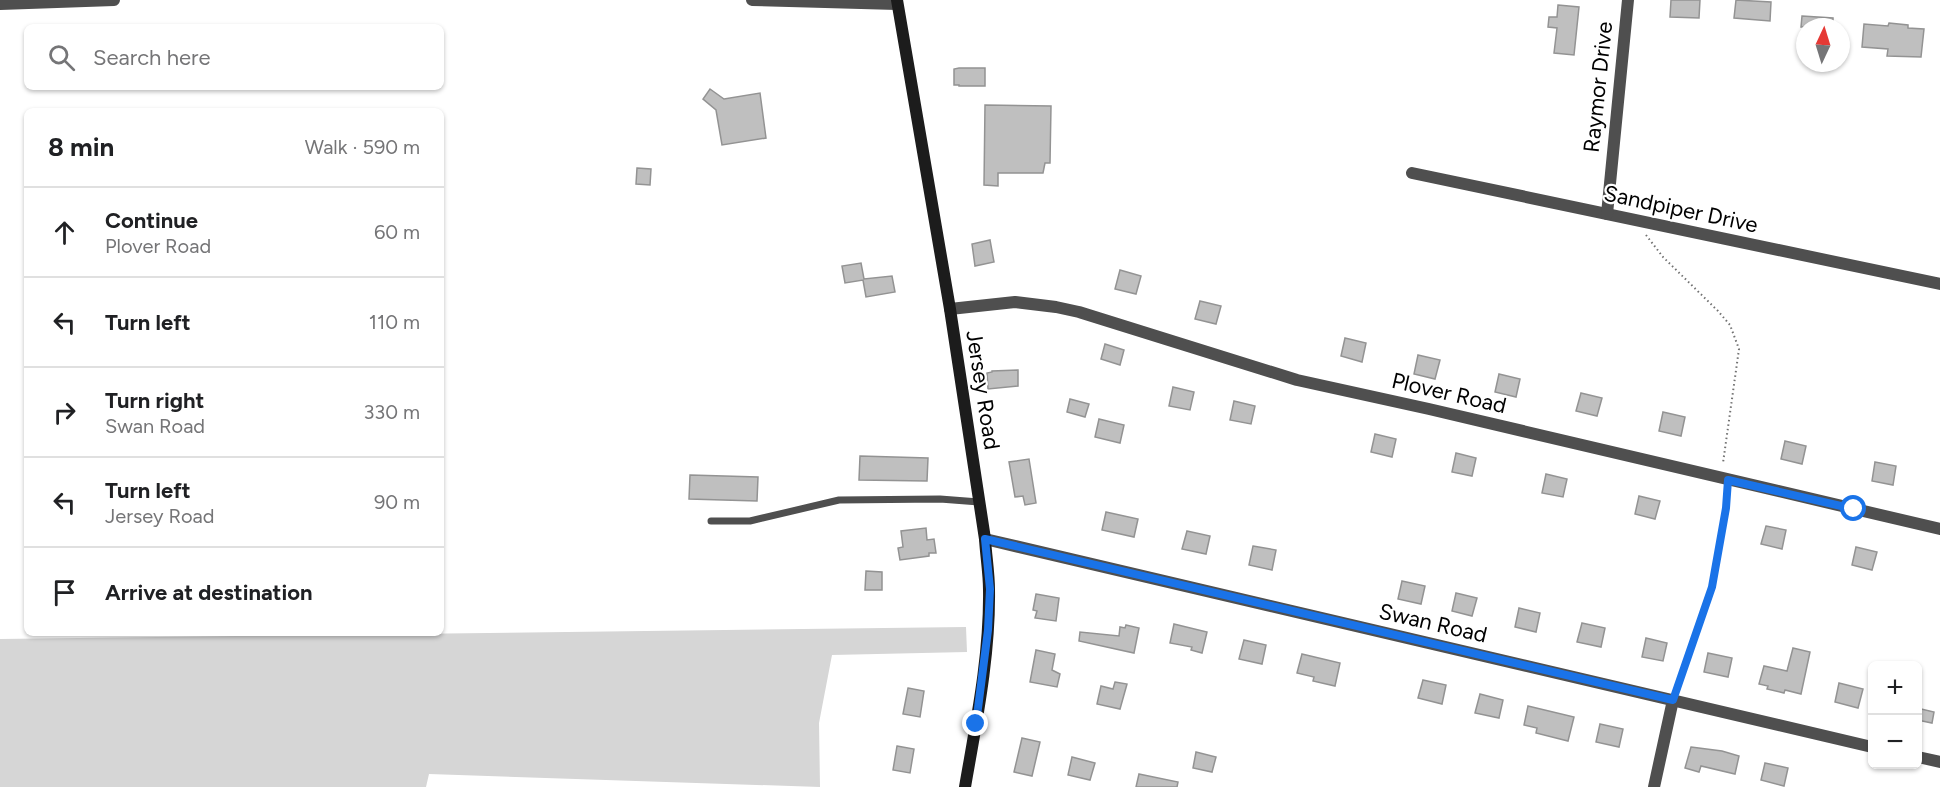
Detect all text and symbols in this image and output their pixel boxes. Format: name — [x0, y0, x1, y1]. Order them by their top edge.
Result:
north arrow — [1796, 18, 1850, 72]
street label: Raymor Drive — [1578, 20, 1618, 154]
search box — [24, 24, 444, 90]
icon: search — [45, 41, 78, 74]
text: Search here — [93, 44, 211, 71]
text: 8 min — [48, 131, 114, 163]
text: Walk · 590 m — [305, 135, 420, 159]
street label: Sandpiper Drive — [1602, 179, 1760, 239]
text: Continue — [105, 207, 198, 234]
icon: ahead — [48, 216, 81, 249]
text: 60 m — [374, 220, 420, 244]
text: Plover Road — [105, 234, 211, 258]
icon: left — [48, 306, 81, 339]
text: Turn left — [105, 309, 191, 336]
text: 110 m — [369, 310, 420, 334]
street label: Jersey Road — [960, 328, 1006, 452]
street label: Plover Road — [1389, 367, 1509, 419]
text: Turn right — [105, 387, 204, 414]
icon: right — [48, 396, 81, 429]
text: 330 m — [363, 400, 420, 424]
text: Swan Road — [105, 414, 205, 438]
text: Turn left — [105, 477, 191, 504]
icon: left — [48, 486, 81, 519]
text: 90 m — [374, 490, 420, 514]
route start — [1840, 495, 1866, 521]
text: Jersey Road — [105, 504, 214, 528]
icon: arrive — [48, 576, 81, 609]
text: Arrive at destination — [105, 579, 313, 606]
street label: Swan Road — [1376, 597, 1490, 649]
map controls — [1868, 661, 1922, 769]
button: + — [1868, 661, 1922, 715]
route end — [962, 710, 988, 736]
button: − — [1868, 715, 1922, 769]

